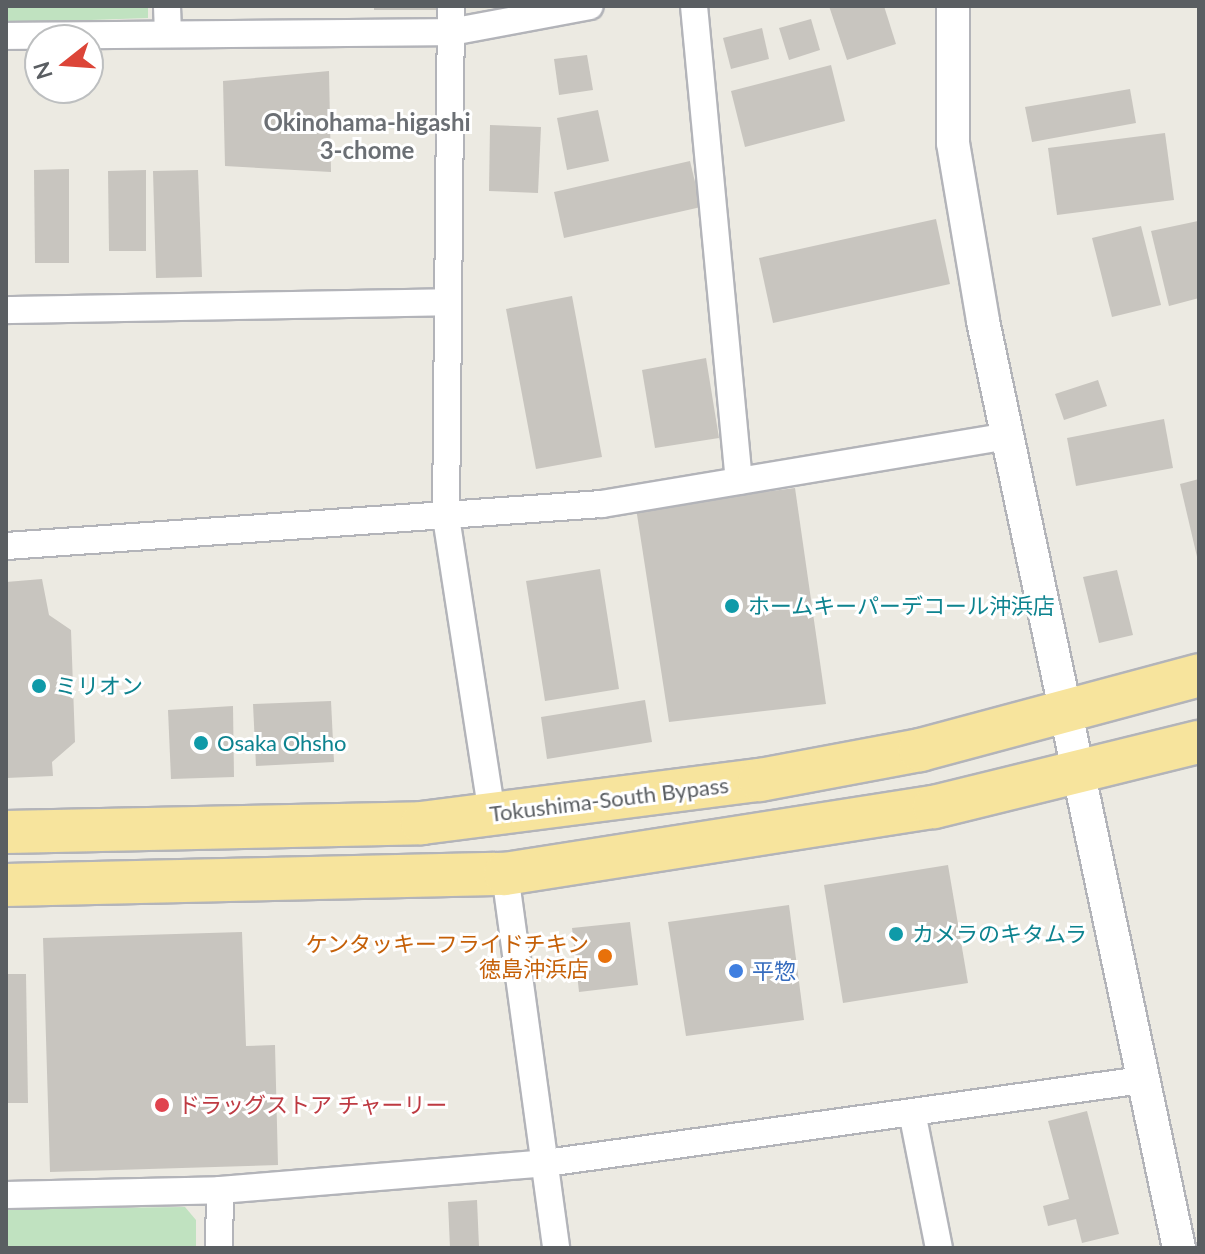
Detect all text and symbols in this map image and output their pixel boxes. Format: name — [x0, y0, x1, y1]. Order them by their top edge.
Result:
north arrow — [24, 24, 104, 104]
text: N — [27, 59, 58, 83]
district label: Okinohama-higashi 3-chome — [263, 108, 471, 164]
place label: ホームキーパーデコール沖浜店 — [748, 593, 1056, 619]
marker: ホームキーパーデコール沖浜店 — [723, 597, 741, 615]
place label: ミリオン — [55, 673, 143, 699]
marker: ミリオン — [30, 677, 48, 695]
place label: Osaka Ohsho — [217, 730, 347, 756]
marker: Osaka Ohsho — [192, 734, 210, 752]
street label: Tokushima-South Bypass — [488, 771, 730, 827]
place label: カメラのキタムラ — [912, 921, 1088, 947]
marker: カメラのキタムラ — [887, 925, 905, 943]
place label: ケンタッキーフライドチキン 徳島沖浜店 — [303, 930, 589, 982]
marker: ケンタッキーフライドチキン 徳島沖浜店 — [596, 947, 614, 965]
place label: 平惣 — [752, 958, 796, 984]
marker: 平惣 — [727, 962, 745, 980]
place label: ドラッグストア チャーリー — [178, 1092, 448, 1118]
marker: ドラッグストア チャーリー — [153, 1096, 171, 1114]

